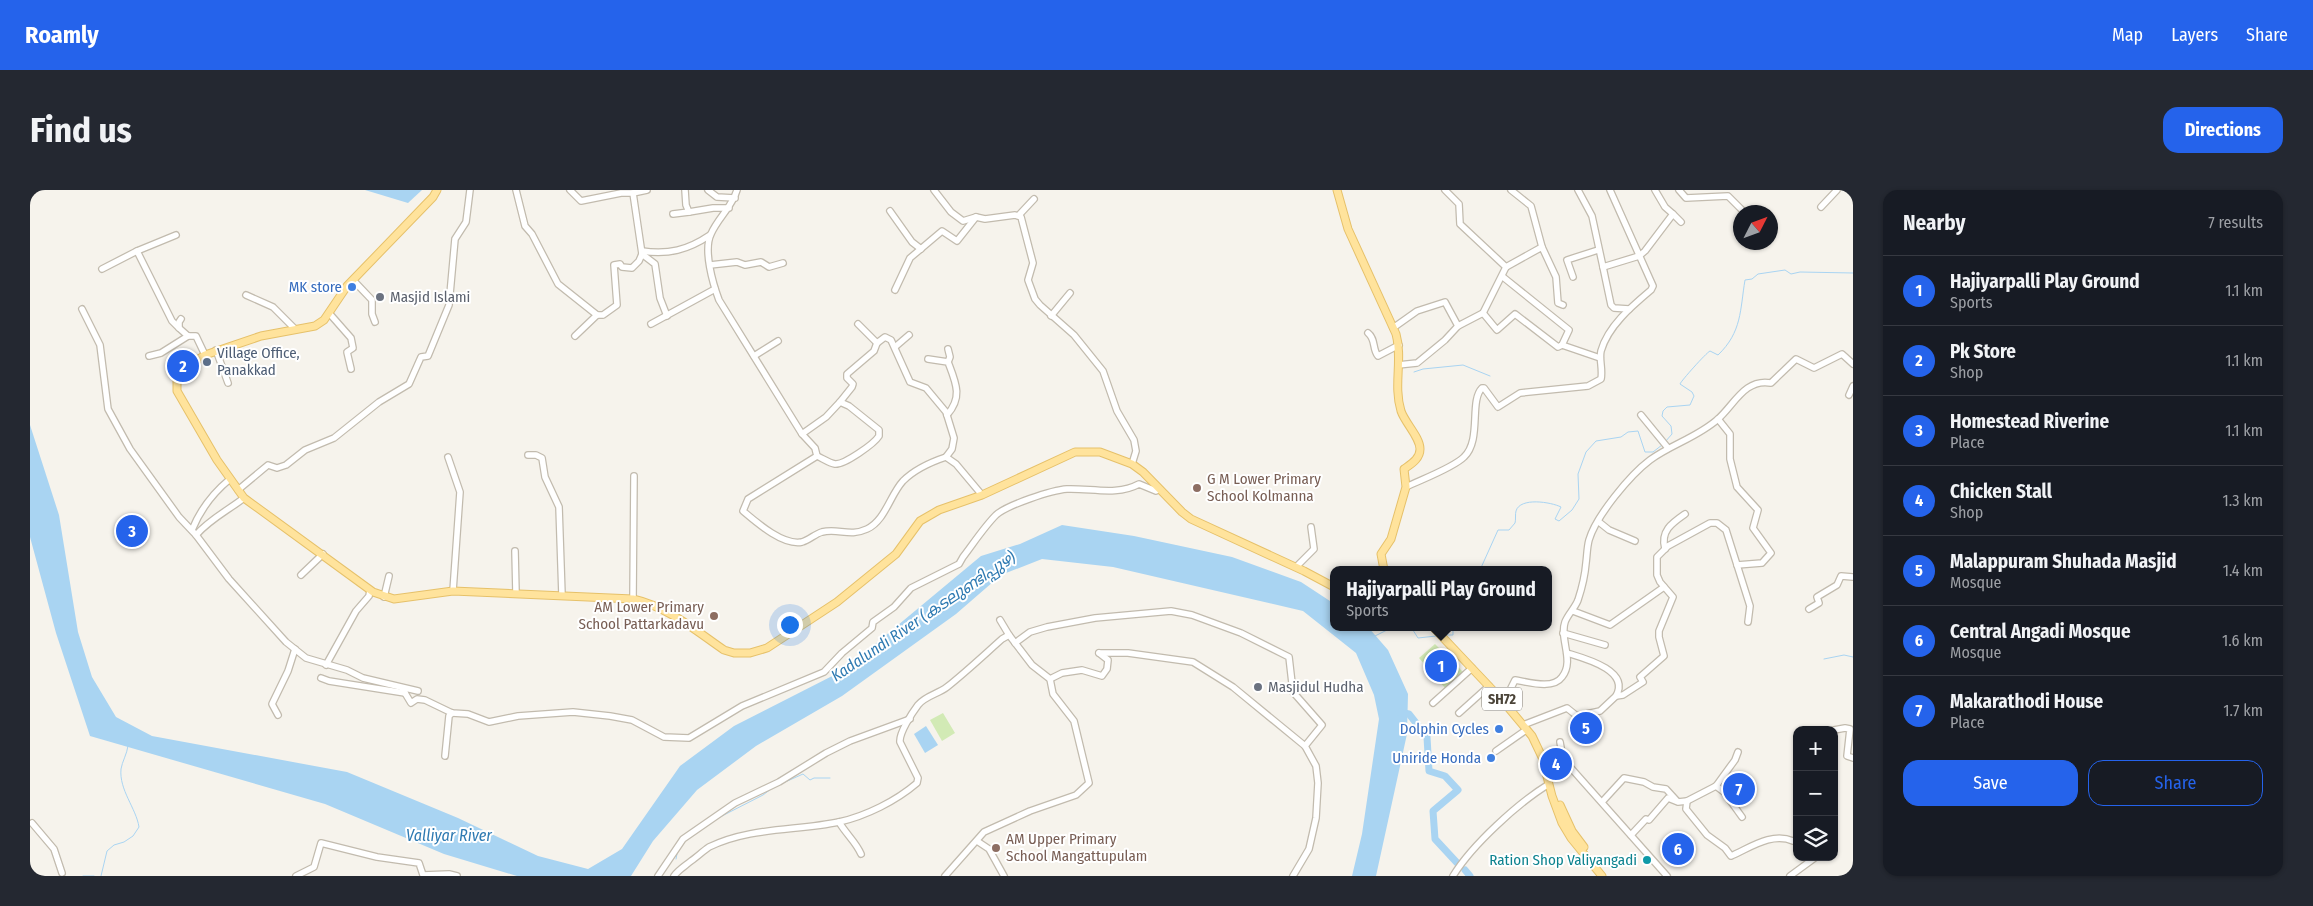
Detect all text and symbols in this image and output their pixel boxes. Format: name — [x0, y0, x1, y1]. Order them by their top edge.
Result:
text: Roamly — [25, 21, 99, 49]
text: Map — [2112, 24, 2143, 46]
text: Layers — [2171, 24, 2218, 46]
text: Share — [2246, 24, 2288, 46]
button: Directions — [2163, 107, 2283, 153]
text: Find us — [30, 109, 132, 151]
north arrow — [1733, 205, 1778, 250]
text: Nearby — [1903, 210, 1965, 236]
text: 7 results — [2208, 213, 2263, 232]
text: Hajiyarpalli Play Ground — [1950, 270, 2140, 293]
place label: MK store — [289, 278, 342, 296]
marker: MK store — [346, 281, 358, 293]
text: 1 — [1916, 281, 1922, 300]
text: 1.1 km — [2225, 281, 2263, 300]
place label: Masjid Islami — [390, 288, 470, 306]
marker: Masjid Islami — [374, 291, 386, 303]
text: Sports — [1950, 293, 1993, 312]
text: Pk Store — [1950, 340, 2016, 363]
place label: Village Office, Panakkad — [217, 344, 300, 379]
pin: 2 — [167, 347, 199, 385]
text: 2 — [1915, 351, 1923, 370]
text: 1.1 km — [2225, 351, 2263, 370]
marker: Village Office, Panakkad — [201, 356, 213, 368]
text: Shop — [1950, 363, 1983, 382]
text: Homestead Riverine — [1950, 410, 2109, 433]
text: 3 — [1915, 421, 1923, 440]
text: 1.1 km — [2225, 421, 2263, 440]
text: Place — [1950, 433, 1985, 452]
place label: G M Lower Primary School Kolmanna — [1207, 470, 1321, 505]
text: Chicken Stall — [1950, 480, 2052, 503]
marker: G M Lower Primary School Kolmanna — [1191, 482, 1203, 494]
text: 4 — [1915, 491, 1923, 510]
text: 1.3 km — [2222, 491, 2263, 510]
text: Shop — [1950, 503, 1983, 522]
pin: 3 — [116, 512, 148, 550]
water label: Kadalundi River (കടലുണ്ടിപ്പുഴ) — [827, 547, 1021, 687]
text: Malappuram Shuhada Masjid — [1950, 550, 2177, 573]
text: 5 — [1915, 561, 1923, 580]
text: 1.4 km — [2223, 561, 2263, 580]
popup — [1330, 566, 1552, 631]
text: Mosque — [1950, 573, 2001, 592]
text: Hajiyarpalli Play Ground — [1346, 578, 1536, 601]
place label: AM Lower Primary School Pattarkadavu — [578, 598, 704, 633]
text: Sports — [1346, 601, 1389, 620]
marker: AM Lower Primary School Pattarkadavu — [708, 610, 720, 622]
your location — [777, 612, 803, 638]
text: Central Angadi Mosque — [1950, 620, 2131, 643]
text: 6 — [1915, 631, 1923, 650]
text: 1.6 km — [2222, 631, 2263, 650]
text: Mosque — [1950, 643, 2001, 662]
pin: 1 — [1425, 647, 1457, 685]
place label: Masjidul Hudha — [1268, 678, 1363, 696]
marker: Masjidul Hudha — [1252, 681, 1264, 693]
road number: SH72 — [1482, 688, 1522, 710]
text: Makarathodi House — [1950, 690, 2103, 713]
text: 7 — [1916, 701, 1922, 720]
text: 1.7 km — [2223, 701, 2263, 720]
pin: 5 — [1570, 709, 1602, 747]
text: Place — [1950, 713, 1985, 732]
place label: Dolphin Cycles — [1400, 720, 1489, 738]
marker: Dolphin Cycles — [1493, 723, 1505, 735]
map controls — [1793, 726, 1838, 861]
button: + — [1793, 726, 1838, 771]
pin: 4 — [1540, 745, 1572, 783]
place label: Uniride Honda — [1392, 749, 1481, 767]
marker: Uniride Honda — [1485, 752, 1497, 764]
button: Save — [1903, 760, 2078, 806]
button: Share — [2088, 760, 2263, 806]
pin: 7 — [1723, 770, 1755, 808]
button: − — [1793, 771, 1838, 816]
button: layers — [1793, 816, 1838, 861]
water label: Valliyar River — [406, 826, 492, 845]
place label: AM Upper Primary School Mangattupulam — [1006, 830, 1147, 865]
pin: 6 — [1662, 830, 1694, 868]
marker: AM Upper Primary School Mangattupulam — [990, 842, 1002, 854]
place label: Ration Shop Valiyangadi — [1489, 851, 1637, 869]
marker: Ration Shop Valiyangadi — [1641, 854, 1653, 866]

